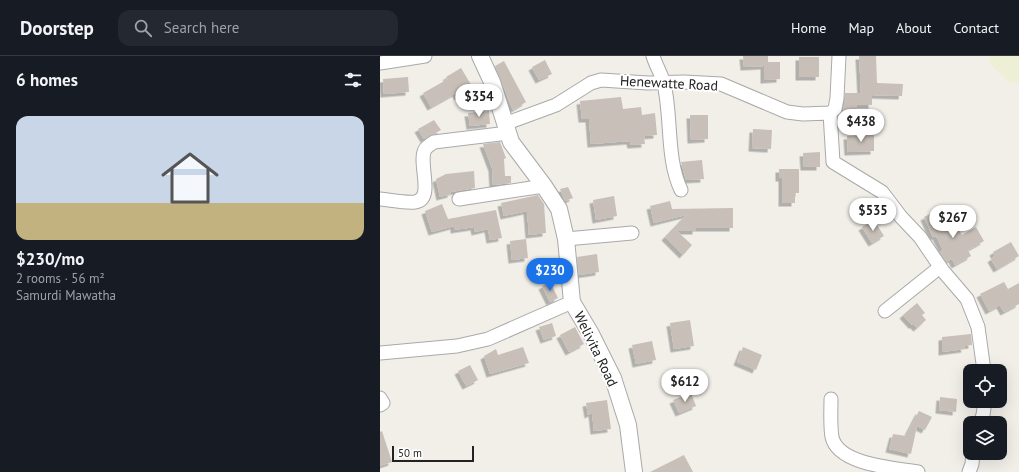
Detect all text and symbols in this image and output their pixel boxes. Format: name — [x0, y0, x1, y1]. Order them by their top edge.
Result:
search box — [118, 10, 398, 46]
text: Doorstep — [20, 16, 94, 40]
icon: search — [132, 17, 154, 39]
text: Search here — [164, 18, 240, 37]
text: Home — [791, 19, 826, 37]
text: Map — [848, 19, 874, 37]
text: About — [896, 19, 932, 37]
text: Contact — [954, 19, 999, 37]
text: 6 homes — [16, 69, 78, 91]
icon: filters — [342, 69, 364, 91]
street label: Henewatte Road — [619, 71, 719, 95]
pin: $354 — [455, 84, 503, 118]
text: $354 — [464, 88, 494, 105]
pin: $438 — [837, 109, 885, 143]
text: $438 — [846, 113, 876, 130]
icon: home — [154, 142, 226, 214]
pin: $535 — [849, 198, 897, 232]
text: $535 — [858, 202, 888, 219]
pin: $267 — [929, 205, 977, 239]
text: $267 — [938, 209, 968, 226]
text: $230/mo — [16, 248, 84, 270]
pin: $230 — [526, 258, 574, 292]
text: $230 — [535, 262, 565, 279]
text: 2 rooms · 56 m² — [16, 270, 105, 287]
text: Samurdi Mawatha — [16, 287, 116, 304]
street label: Welivita Road — [570, 308, 622, 390]
map controls — [963, 364, 1007, 460]
button: locate — [963, 364, 1007, 408]
pin: $612 — [661, 369, 709, 403]
text: $612 — [670, 373, 700, 390]
button: layers — [963, 416, 1007, 460]
scale bar — [392, 444, 474, 463]
text: 50 m — [398, 446, 422, 460]

